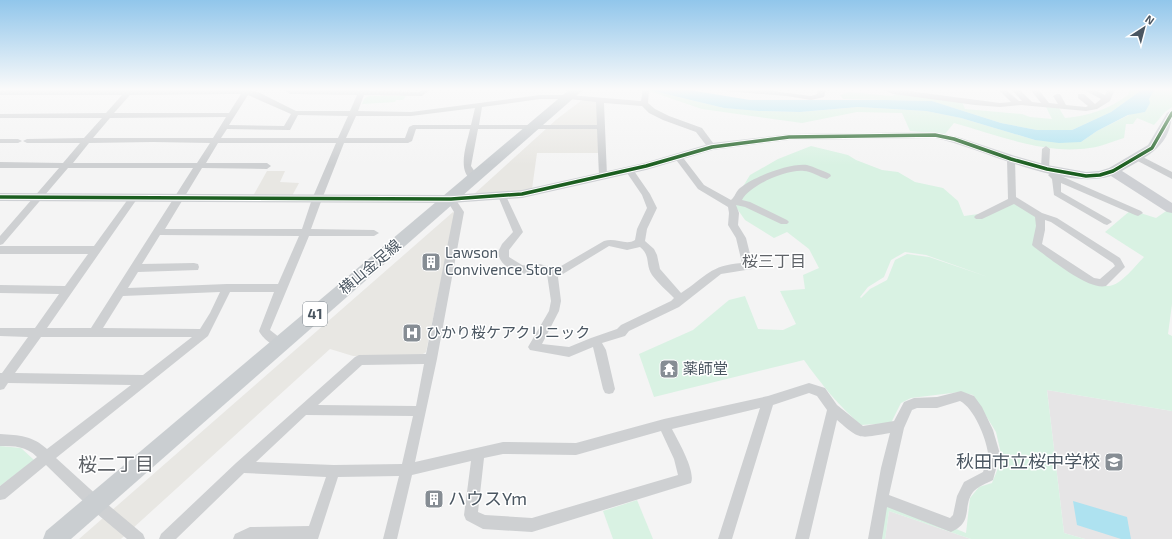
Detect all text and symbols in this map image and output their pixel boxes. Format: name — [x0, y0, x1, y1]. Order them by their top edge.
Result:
north arrow — [1124, 8, 1164, 48]
text: N — [1143, 12, 1157, 27]
street label: 横山金足線 — [335, 235, 404, 297]
place label: Lawson Convivence Store — [445, 243, 562, 278]
building icon: Lawson Convivence Store — [420, 251, 442, 273]
district label: 桜三丁目 — [742, 251, 806, 270]
road number: 41 — [303, 302, 327, 326]
hospital icon: ひかり桜ケアクリニック — [401, 322, 423, 344]
place label: ひかり桜ケアクリニック — [426, 323, 590, 341]
temple icon: 薬師堂 — [658, 358, 680, 380]
place label: 薬師堂 — [683, 359, 728, 377]
place label: 秋田市立桜中学校 — [956, 450, 1100, 472]
school or university icon: 秋田市立桜中学校 — [1103, 451, 1125, 473]
district label: 桜二丁目 — [78, 452, 154, 475]
place label: ハウスYm — [448, 487, 527, 509]
building icon: ハウスYm — [423, 488, 445, 510]

